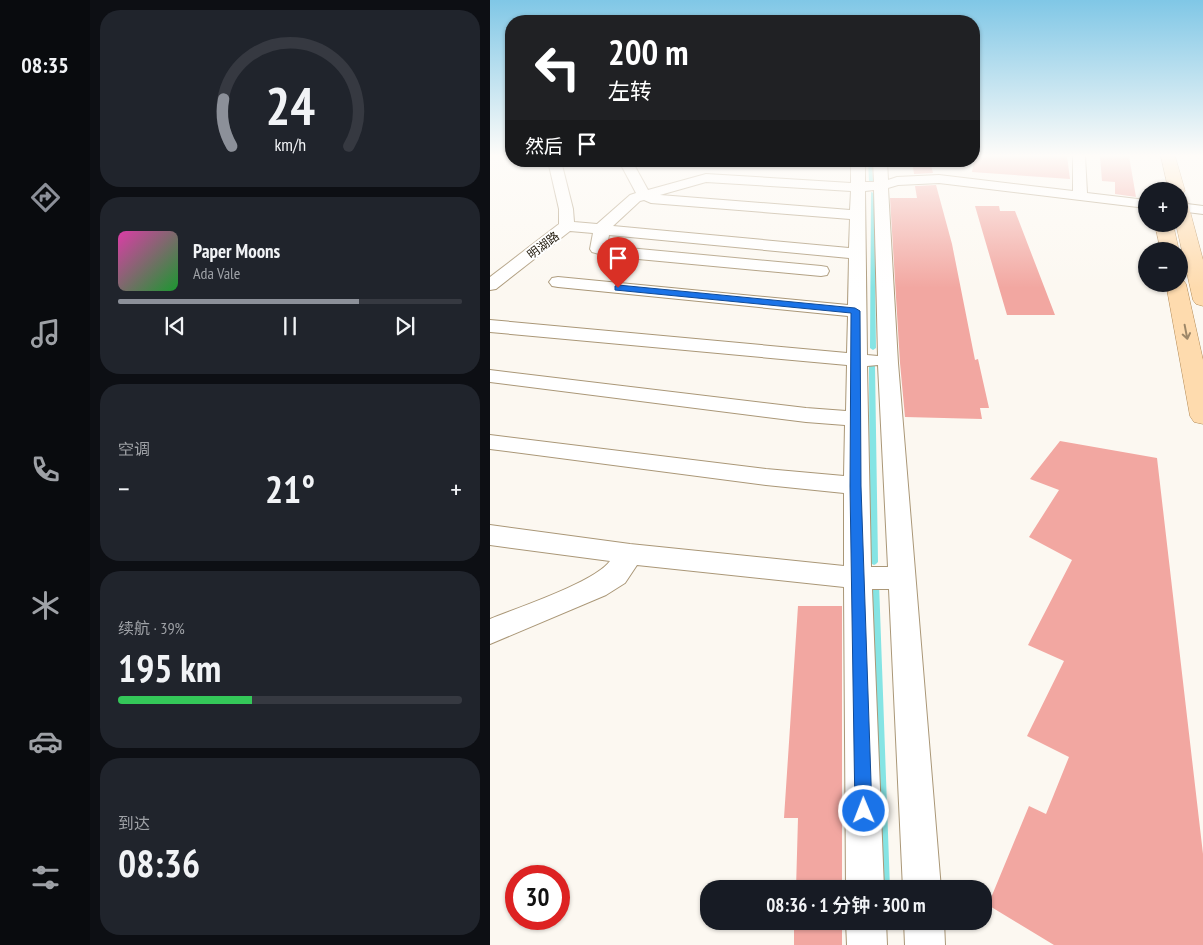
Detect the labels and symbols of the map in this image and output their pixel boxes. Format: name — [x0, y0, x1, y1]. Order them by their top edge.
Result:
street label: 明湖路 — [524, 228, 562, 262]
pin — [597, 237, 639, 288]
one-way arrow — [1182, 323, 1191, 339]
position arrow — [837, 784, 889, 836]
speed limit sign: 30 — [505, 865, 570, 930]

